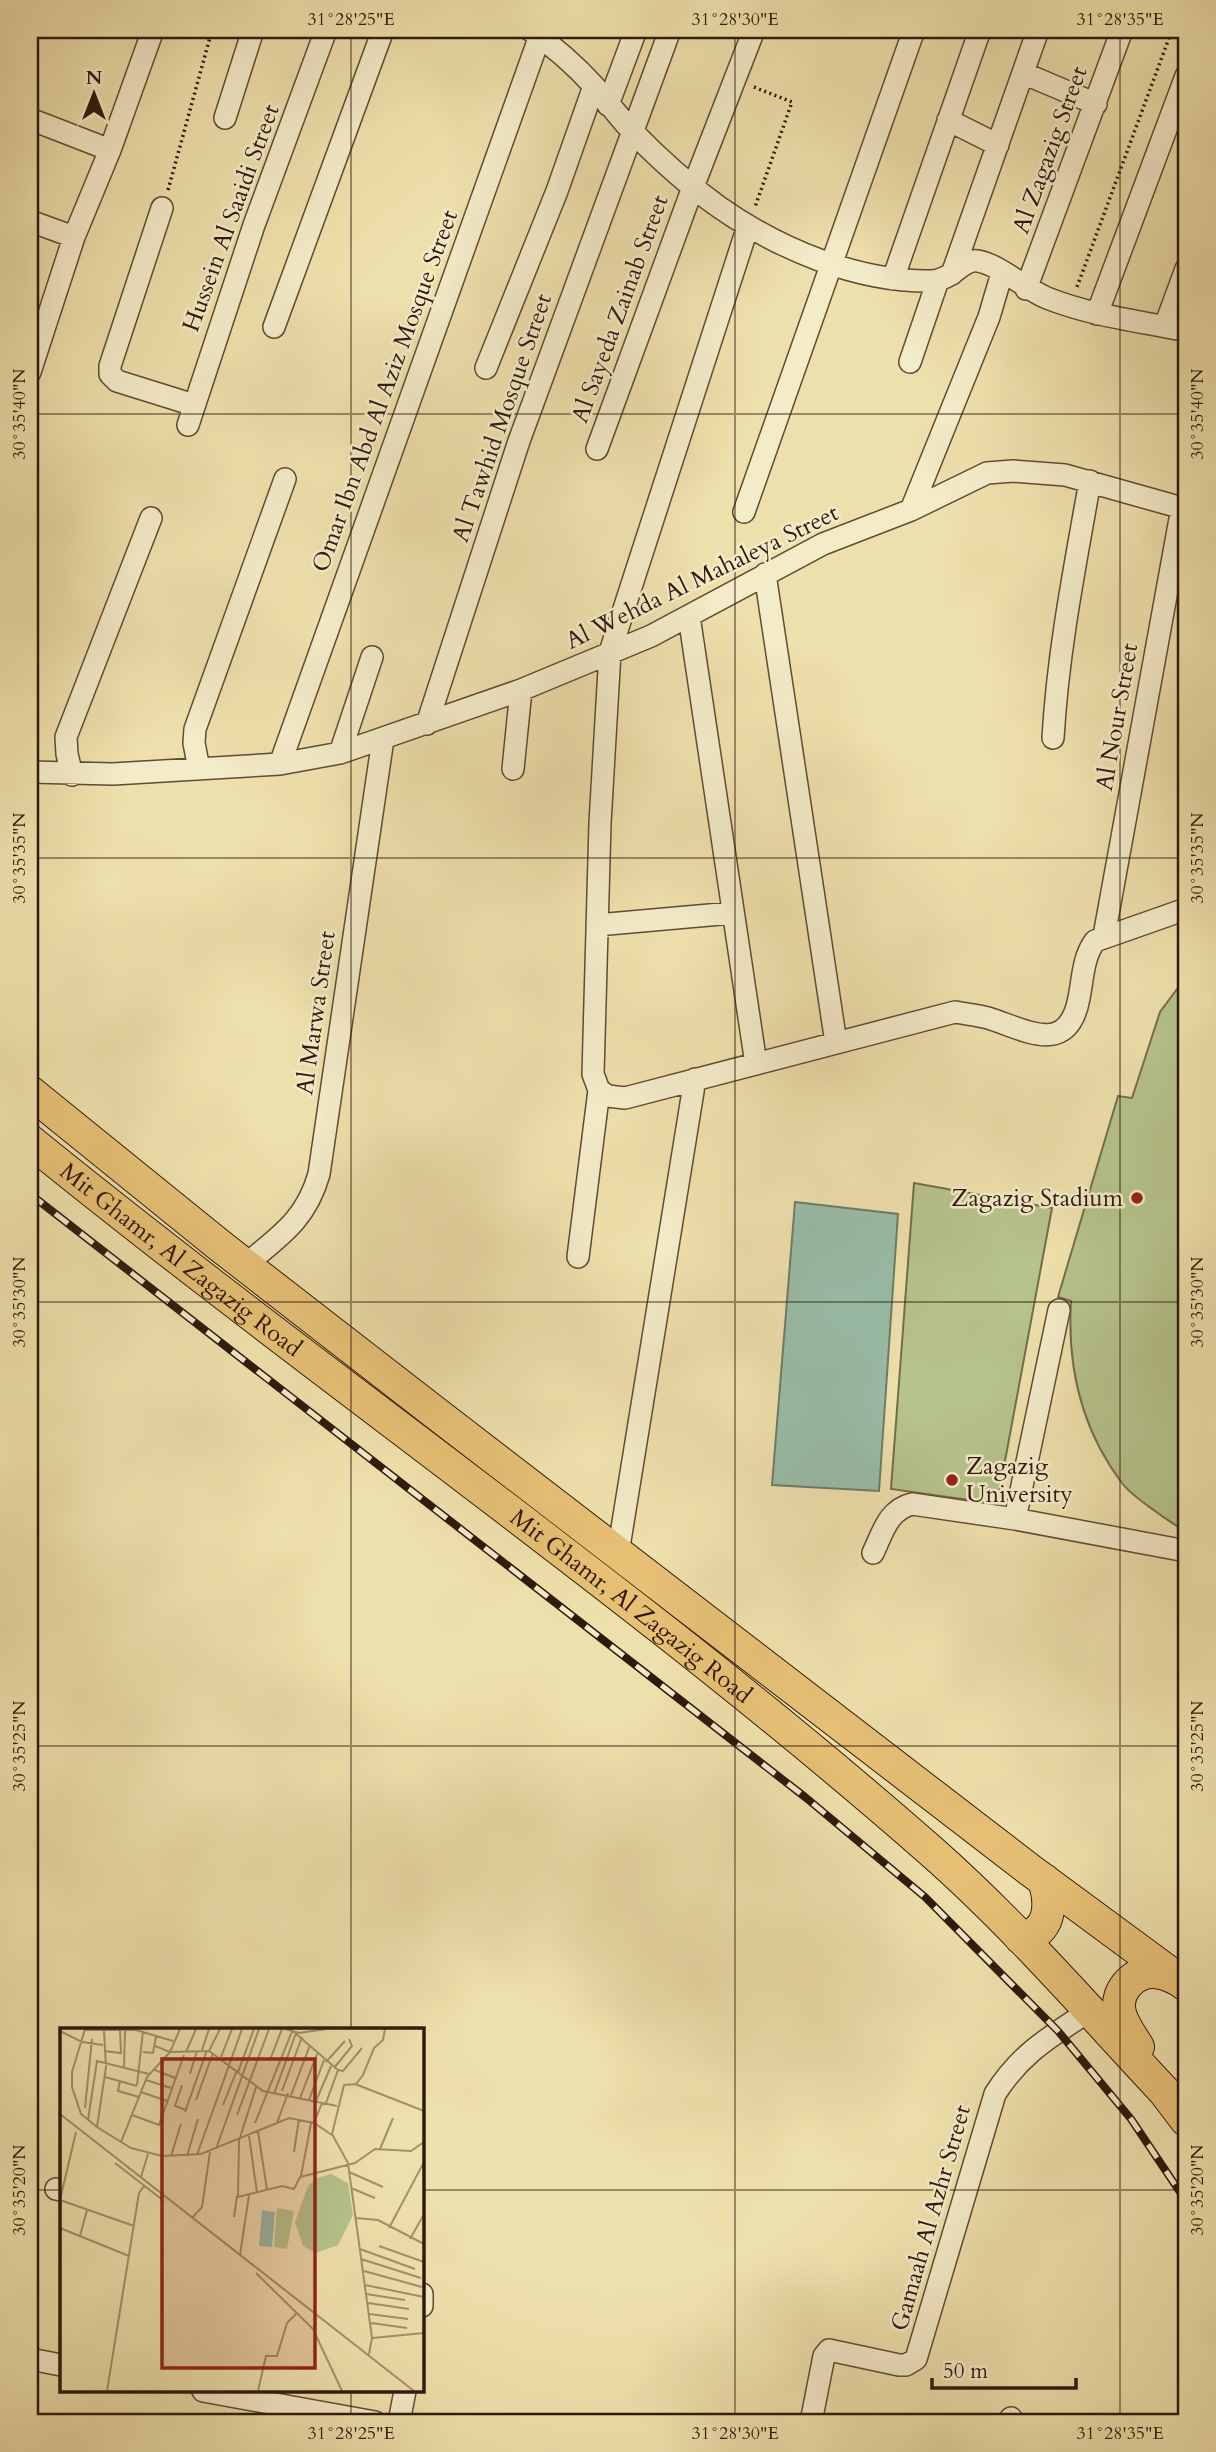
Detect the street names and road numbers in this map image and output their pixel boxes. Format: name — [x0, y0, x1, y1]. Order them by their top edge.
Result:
street label: Al Zagazig Street — [1004, 61, 1096, 238]
street label: Hussein Al Saaidi Street — [174, 99, 288, 336]
street label: Al Sayeda Zainab Street — [563, 190, 677, 428]
street label: Omar Ibn Abd Al Aziz Mosque Street — [304, 205, 466, 577]
street label: Al Tawhid Mosque Street — [444, 289, 560, 547]
street label: Al Wehda Al Mahaleya Street — [560, 496, 845, 658]
street label: Al Nour Street — [1088, 640, 1146, 793]
street label: Al Marwa Street — [288, 929, 344, 1097]
street label: Mit Ghamr, Al Zagazig Road — [53, 1155, 309, 1364]
street label: Mit Ghamr, Al Zagazig Road — [503, 1501, 759, 1711]
street label: Gamaah Al Azhr Street — [883, 2101, 979, 2335]

